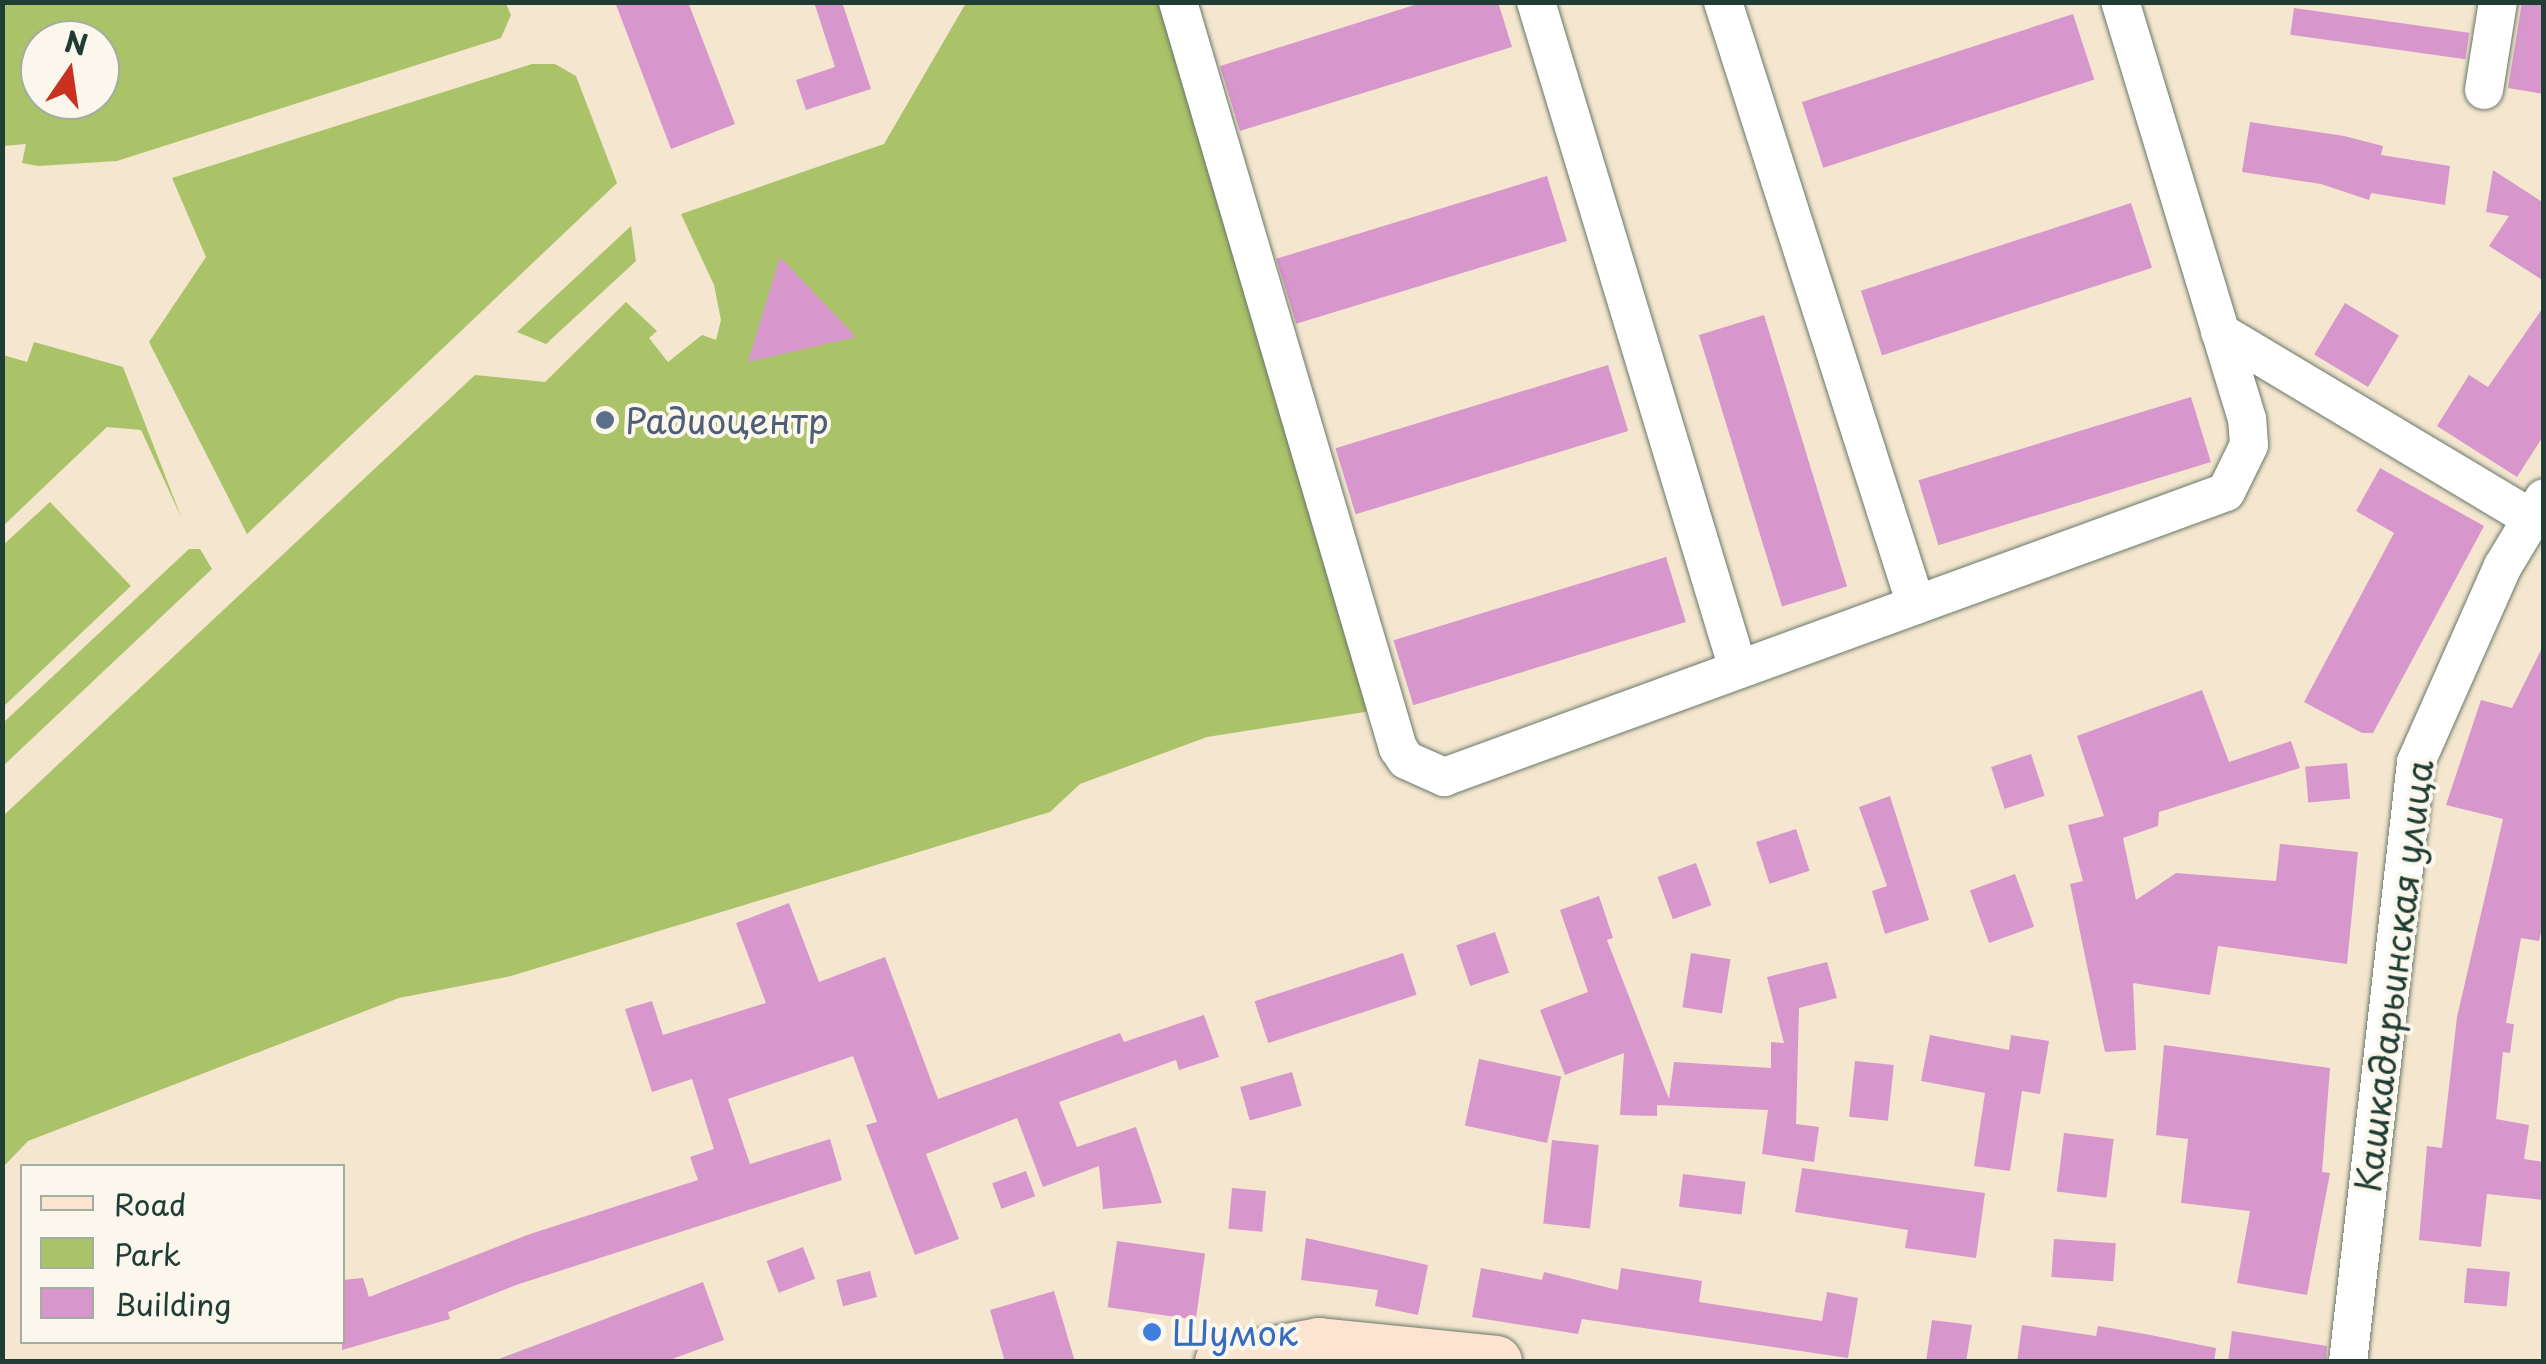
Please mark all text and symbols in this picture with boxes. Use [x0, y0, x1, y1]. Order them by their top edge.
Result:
text: N [61, 19, 92, 66]
north arrow [20, 20, 120, 120]
place label: Радиоцентр [625, 399, 829, 441]
marker: Радиоцентр [594, 409, 616, 431]
street label: Кашкадарьинская улица [2346, 756, 2440, 1196]
legend [20, 1164, 345, 1344]
text: Road [114, 1181, 187, 1226]
text: Park [114, 1231, 181, 1276]
text: Building [114, 1281, 231, 1326]
place label: Шумок [1172, 1311, 1298, 1353]
marker: Шумок [1141, 1321, 1163, 1343]

